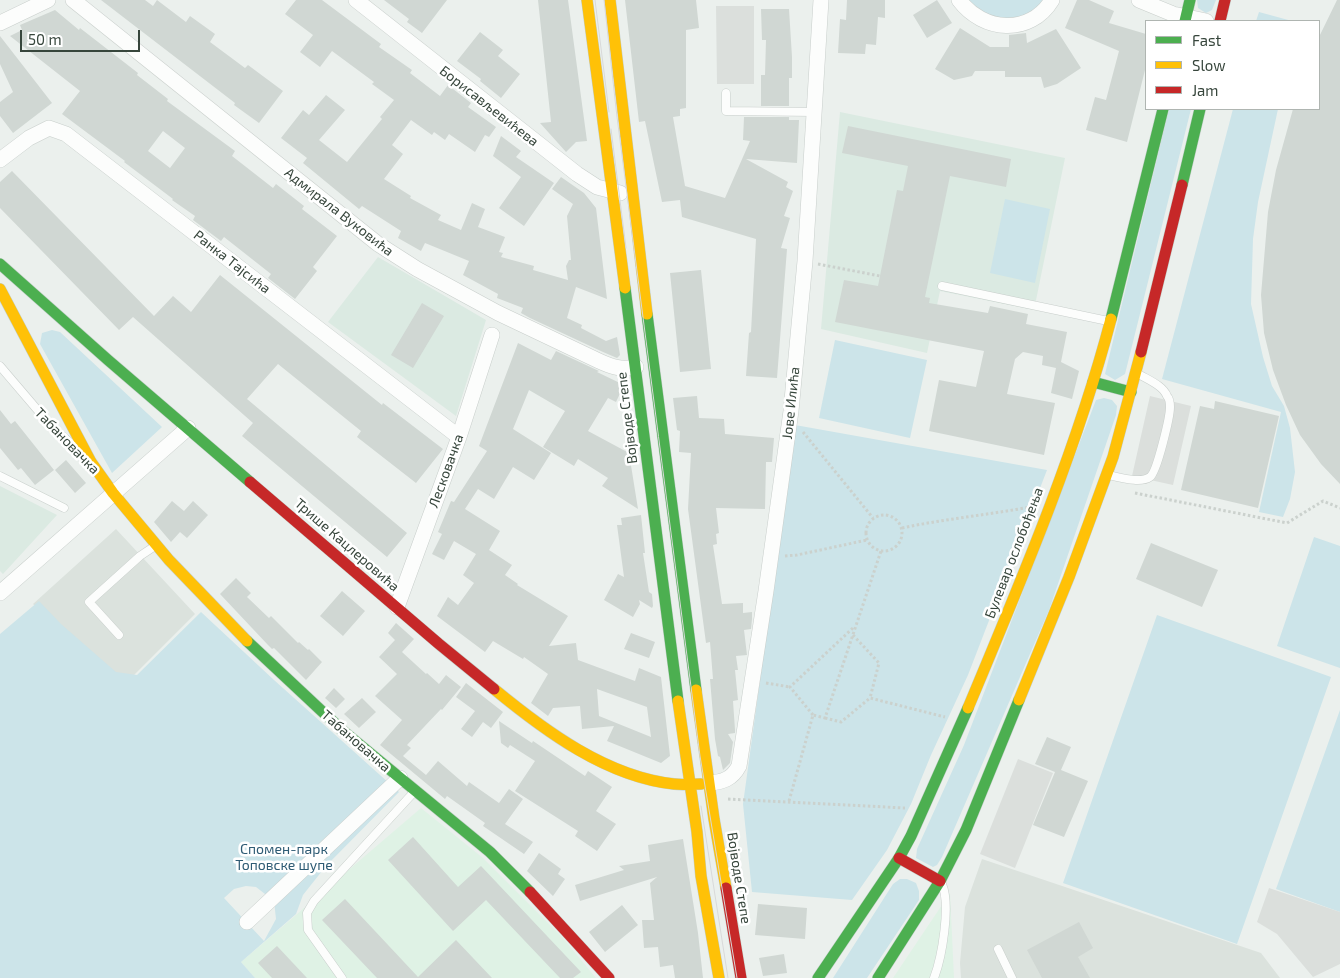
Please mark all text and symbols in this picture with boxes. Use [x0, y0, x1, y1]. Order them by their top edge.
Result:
scale bar [22, 20, 142, 52]
legend [1145, 20, 1320, 110]
text: 50 m [28, 30, 62, 48]
text: Fast [1192, 31, 1221, 49]
text: Slow [1192, 56, 1226, 74]
street label: Борисављевићева [436, 62, 542, 150]
text: Jam [1192, 81, 1218, 99]
street label: Адмирала Вуковића [281, 164, 397, 260]
street label: Ранка Тајсића [190, 227, 274, 297]
street label: Јове Илића [779, 366, 803, 440]
street label: Војводе Степе [613, 371, 641, 465]
street label: Табановачка [31, 404, 103, 478]
street label: Лесковачка [425, 432, 467, 510]
street label: Булевар ослобођења [981, 485, 1047, 621]
street label: Трише Кацлеровића [291, 495, 403, 595]
street label: Табановачка [318, 706, 394, 776]
street label: Војводе Степе [723, 831, 755, 925]
park label: Спомен-парк Топовске шупе [235, 841, 333, 874]

